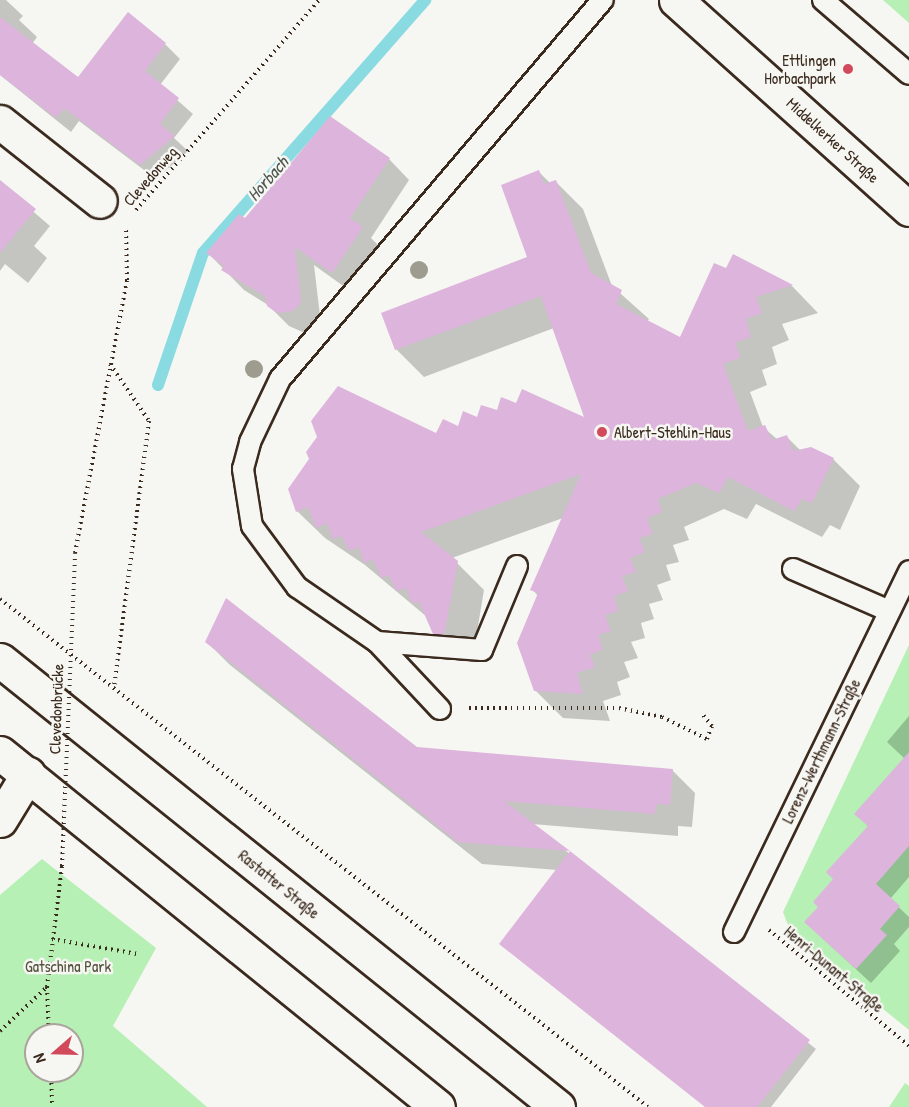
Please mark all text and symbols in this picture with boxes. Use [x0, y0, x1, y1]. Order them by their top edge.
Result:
place label: Ettlingen Horbachpark [764, 50, 836, 88]
marker: Ettlingen Horbachpark [841, 62, 855, 76]
street label: Middelkerker Straße [783, 93, 883, 187]
street label: Clevedonweg [119, 142, 181, 210]
water label: Horbach [243, 152, 293, 206]
place label: Albert-Stehlin-Haus [614, 422, 731, 442]
marker: Albert-Stehlin-Haus [595, 425, 609, 439]
street label: Clevedonbrücke [45, 663, 67, 755]
street label: Lorenz-Werthmann-Straße [778, 676, 864, 826]
street label: Rastatter Straße [235, 845, 323, 923]
street label: Henri-Dunant-Straße [780, 922, 888, 1016]
park label: Gatschina Park [25, 956, 111, 976]
north arrow [24, 1023, 84, 1083]
text: N [27, 1051, 51, 1066]

